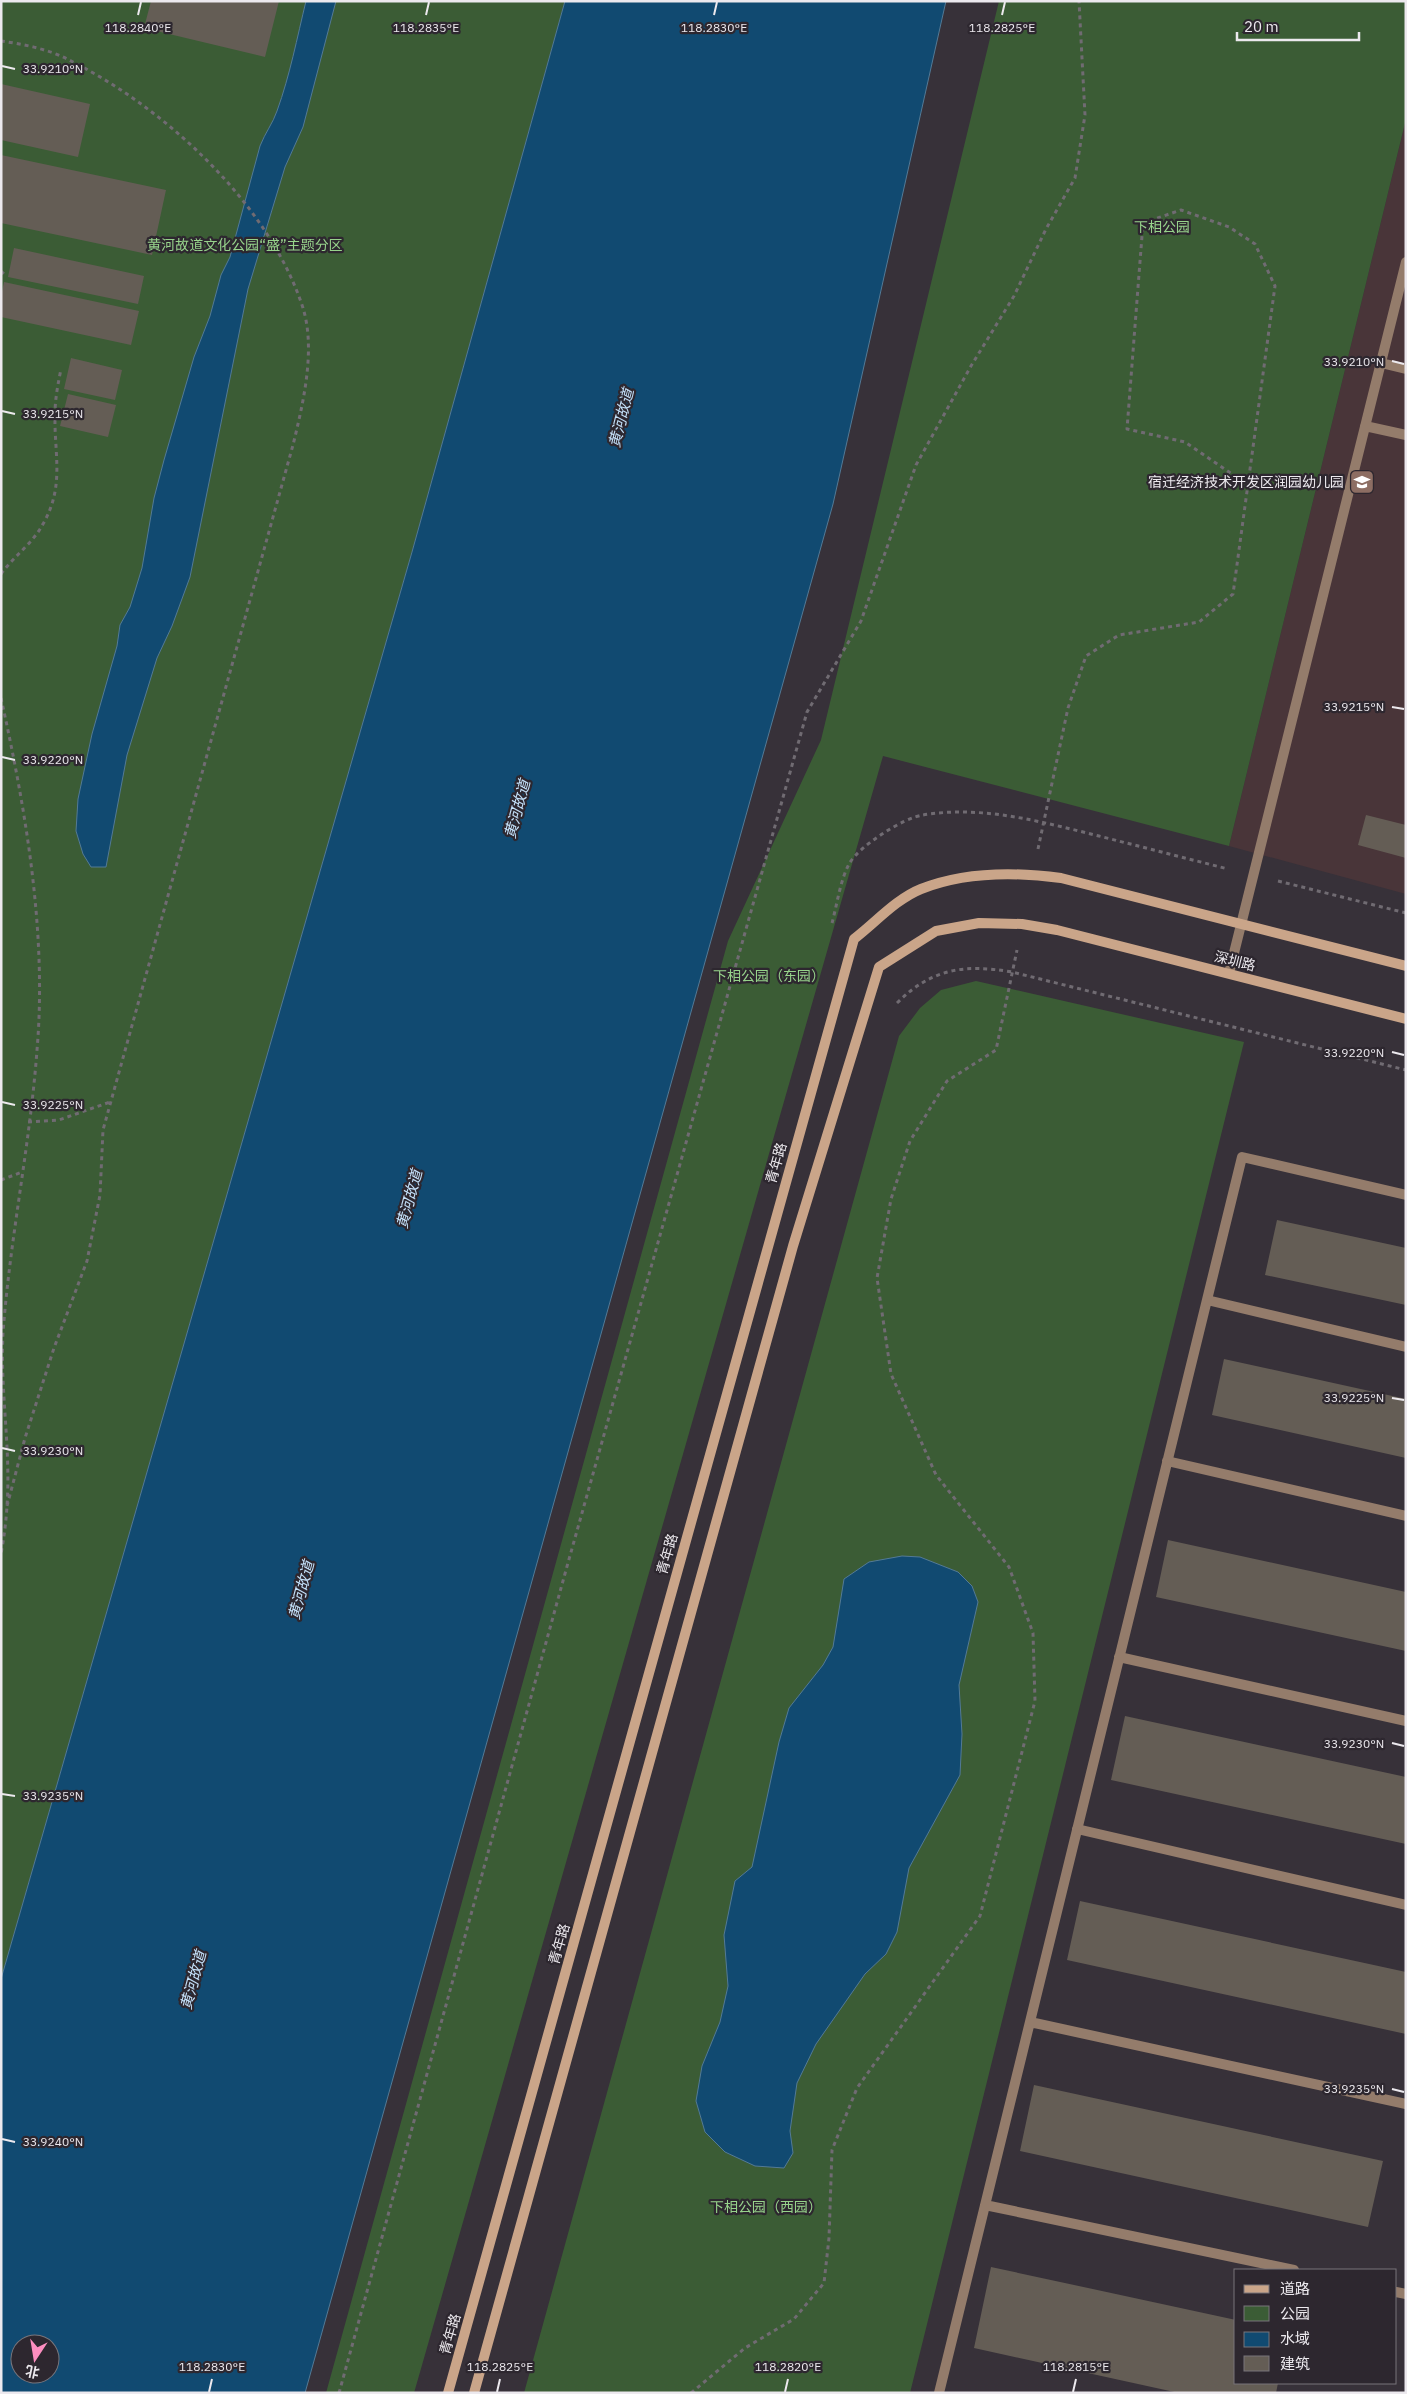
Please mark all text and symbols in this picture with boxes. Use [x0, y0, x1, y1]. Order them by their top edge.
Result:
scale bar [1237, 10, 1360, 42]
text: 20 m [1244, 17, 1279, 36]
text: 118.2840°E [105, 20, 171, 35]
text: 118.2835°E [393, 20, 459, 35]
text: 118.2830°E [681, 20, 747, 35]
text: 118.2825°E [969, 20, 1035, 35]
text: 33.9210°N [23, 61, 83, 76]
park label: 下相公园 [1134, 218, 1190, 236]
park label: 黄河故道文化公园“盛”主题分区 [147, 236, 343, 254]
text: 33.9210°N [1324, 354, 1384, 369]
water label: 黄河故道 [605, 385, 638, 449]
text: 33.9215°N [23, 406, 83, 421]
school or university icon: 宿迁经济技术开发区润园幼儿园 [1349, 469, 1375, 495]
place label: 宿迁经济技术开发区润园幼儿园 [1148, 473, 1344, 491]
text: 33.9215°N [1324, 699, 1384, 714]
text: 33.9220°N [23, 752, 83, 767]
water label: 黄河故道 [500, 776, 534, 840]
street label: 深圳路 [1212, 947, 1258, 975]
park label: 下相公园（东园） [713, 967, 825, 985]
text: 33.9220°N [1324, 1045, 1384, 1060]
text: 33.9225°N [23, 1097, 83, 1112]
street label: 青年路 [762, 1140, 790, 1186]
water label: 黄河故道 [392, 1166, 426, 1230]
text: 33.9225°N [1324, 1390, 1384, 1405]
text: 33.9230°N [23, 1443, 83, 1458]
street label: 青年路 [653, 1531, 681, 1577]
water label: 黄河故道 [284, 1557, 318, 1621]
text: 33.9230°N [1324, 1736, 1384, 1751]
text: 33.9235°N [23, 1788, 83, 1803]
street label: 青年路 [545, 1921, 573, 1967]
water label: 黄河故道 [176, 1947, 210, 2011]
text: 33.9235°N [1324, 2081, 1384, 2096]
text: 33.9240°N [23, 2134, 83, 2149]
park label: 下相公园（西园） [710, 2198, 822, 2216]
legend [1234, 2269, 1397, 2384]
text: 道路 [1280, 2279, 1310, 2298]
text: 公园 [1280, 2304, 1310, 2323]
street label: 青年路 [436, 2311, 464, 2357]
text: 水域 [1280, 2329, 1310, 2348]
north arrow [10, 2334, 60, 2384]
text: 建筑 [1280, 2354, 1310, 2373]
text: 118.2830°E [179, 2359, 245, 2374]
text: 118.2825°E [467, 2359, 533, 2374]
text: 118.2820°E [755, 2359, 821, 2374]
text: 118.2815°E [1043, 2359, 1109, 2374]
text: 北 [24, 2361, 41, 2382]

